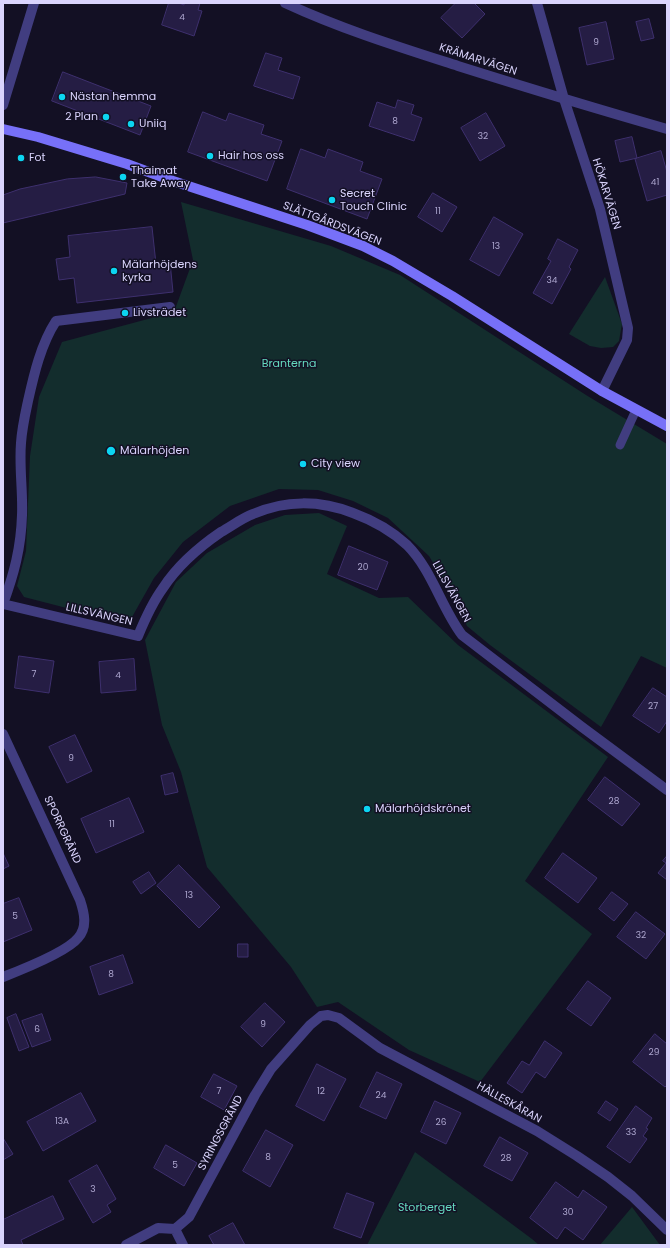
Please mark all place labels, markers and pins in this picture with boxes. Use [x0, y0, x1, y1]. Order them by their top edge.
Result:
place label: Nästan hemma [70, 90, 156, 104]
marker: Nästan hemma [57, 92, 67, 102]
place label: 2 Plan [65, 110, 98, 124]
marker: 2 Plan [101, 112, 111, 122]
place label: Uniiq [139, 117, 166, 131]
marker: Uniiq [126, 119, 136, 129]
place label: Hair hos oss [218, 149, 284, 163]
place label: Fot [29, 151, 46, 165]
marker: Hair hos oss [205, 151, 215, 161]
marker: Fot [16, 153, 26, 163]
place label: Thaimat Take Away [131, 164, 190, 190]
marker: Thaimat Take Away [118, 172, 128, 182]
place label: Secret Touch Clinic [340, 187, 407, 213]
marker: Secret Touch Clinic [327, 195, 337, 205]
place label: Mälarhöjdens kyrka [122, 258, 197, 284]
marker: Mälarhöjdens kyrka [109, 266, 119, 276]
place label: Livsträdet [133, 306, 186, 320]
marker: Livsträdet [120, 308, 130, 318]
place label: Mälarhöjden [120, 444, 189, 458]
marker: Mälarhöjden [105, 445, 117, 457]
place label: City view [311, 457, 360, 471]
marker: City view [298, 459, 308, 469]
place label: Mälarhöjdskrönet [375, 802, 471, 816]
marker: Mälarhöjdskrönet [362, 804, 372, 814]

